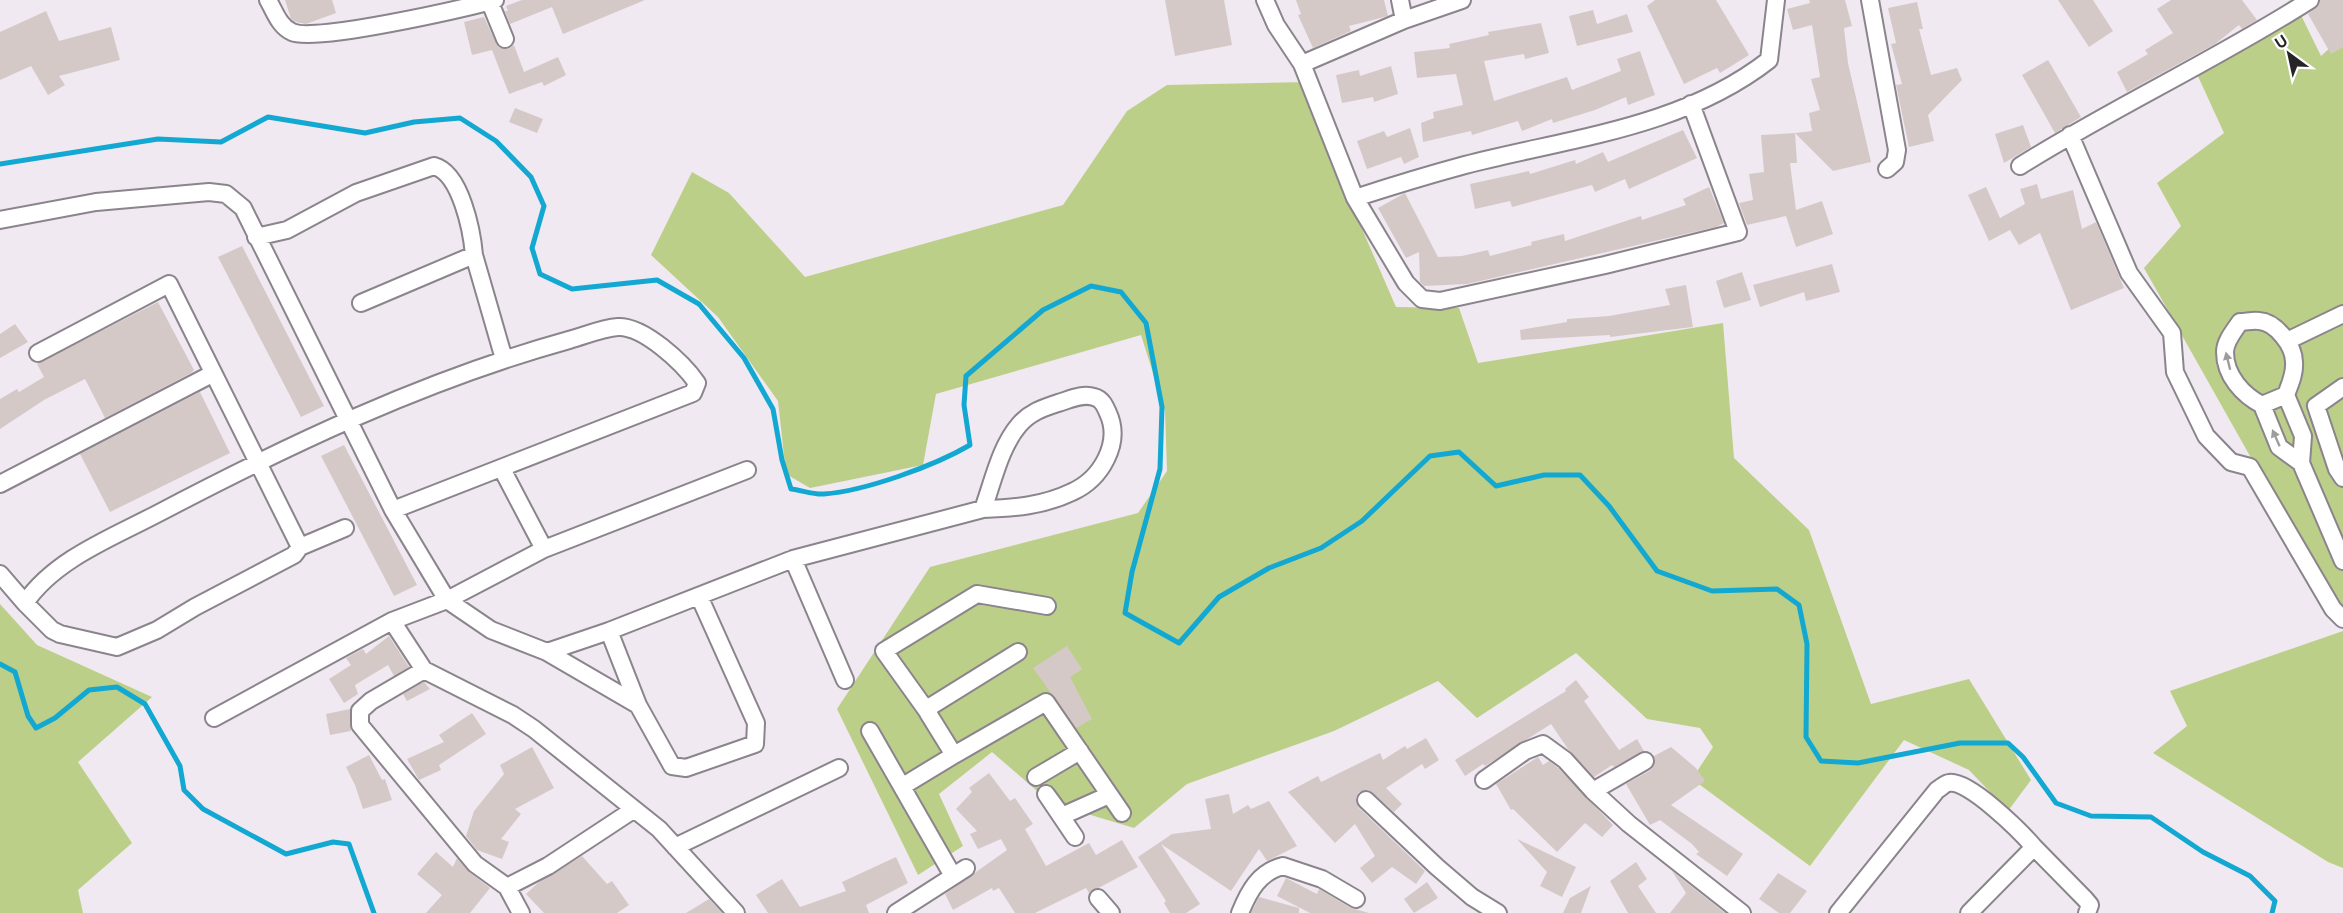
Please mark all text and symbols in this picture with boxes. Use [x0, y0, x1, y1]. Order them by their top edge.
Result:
north arrow [2259, 24, 2319, 84]
text: U [2271, 31, 2291, 53]
one-way arrow [2222, 352, 2232, 370]
one-way arrow [2271, 429, 2281, 447]

